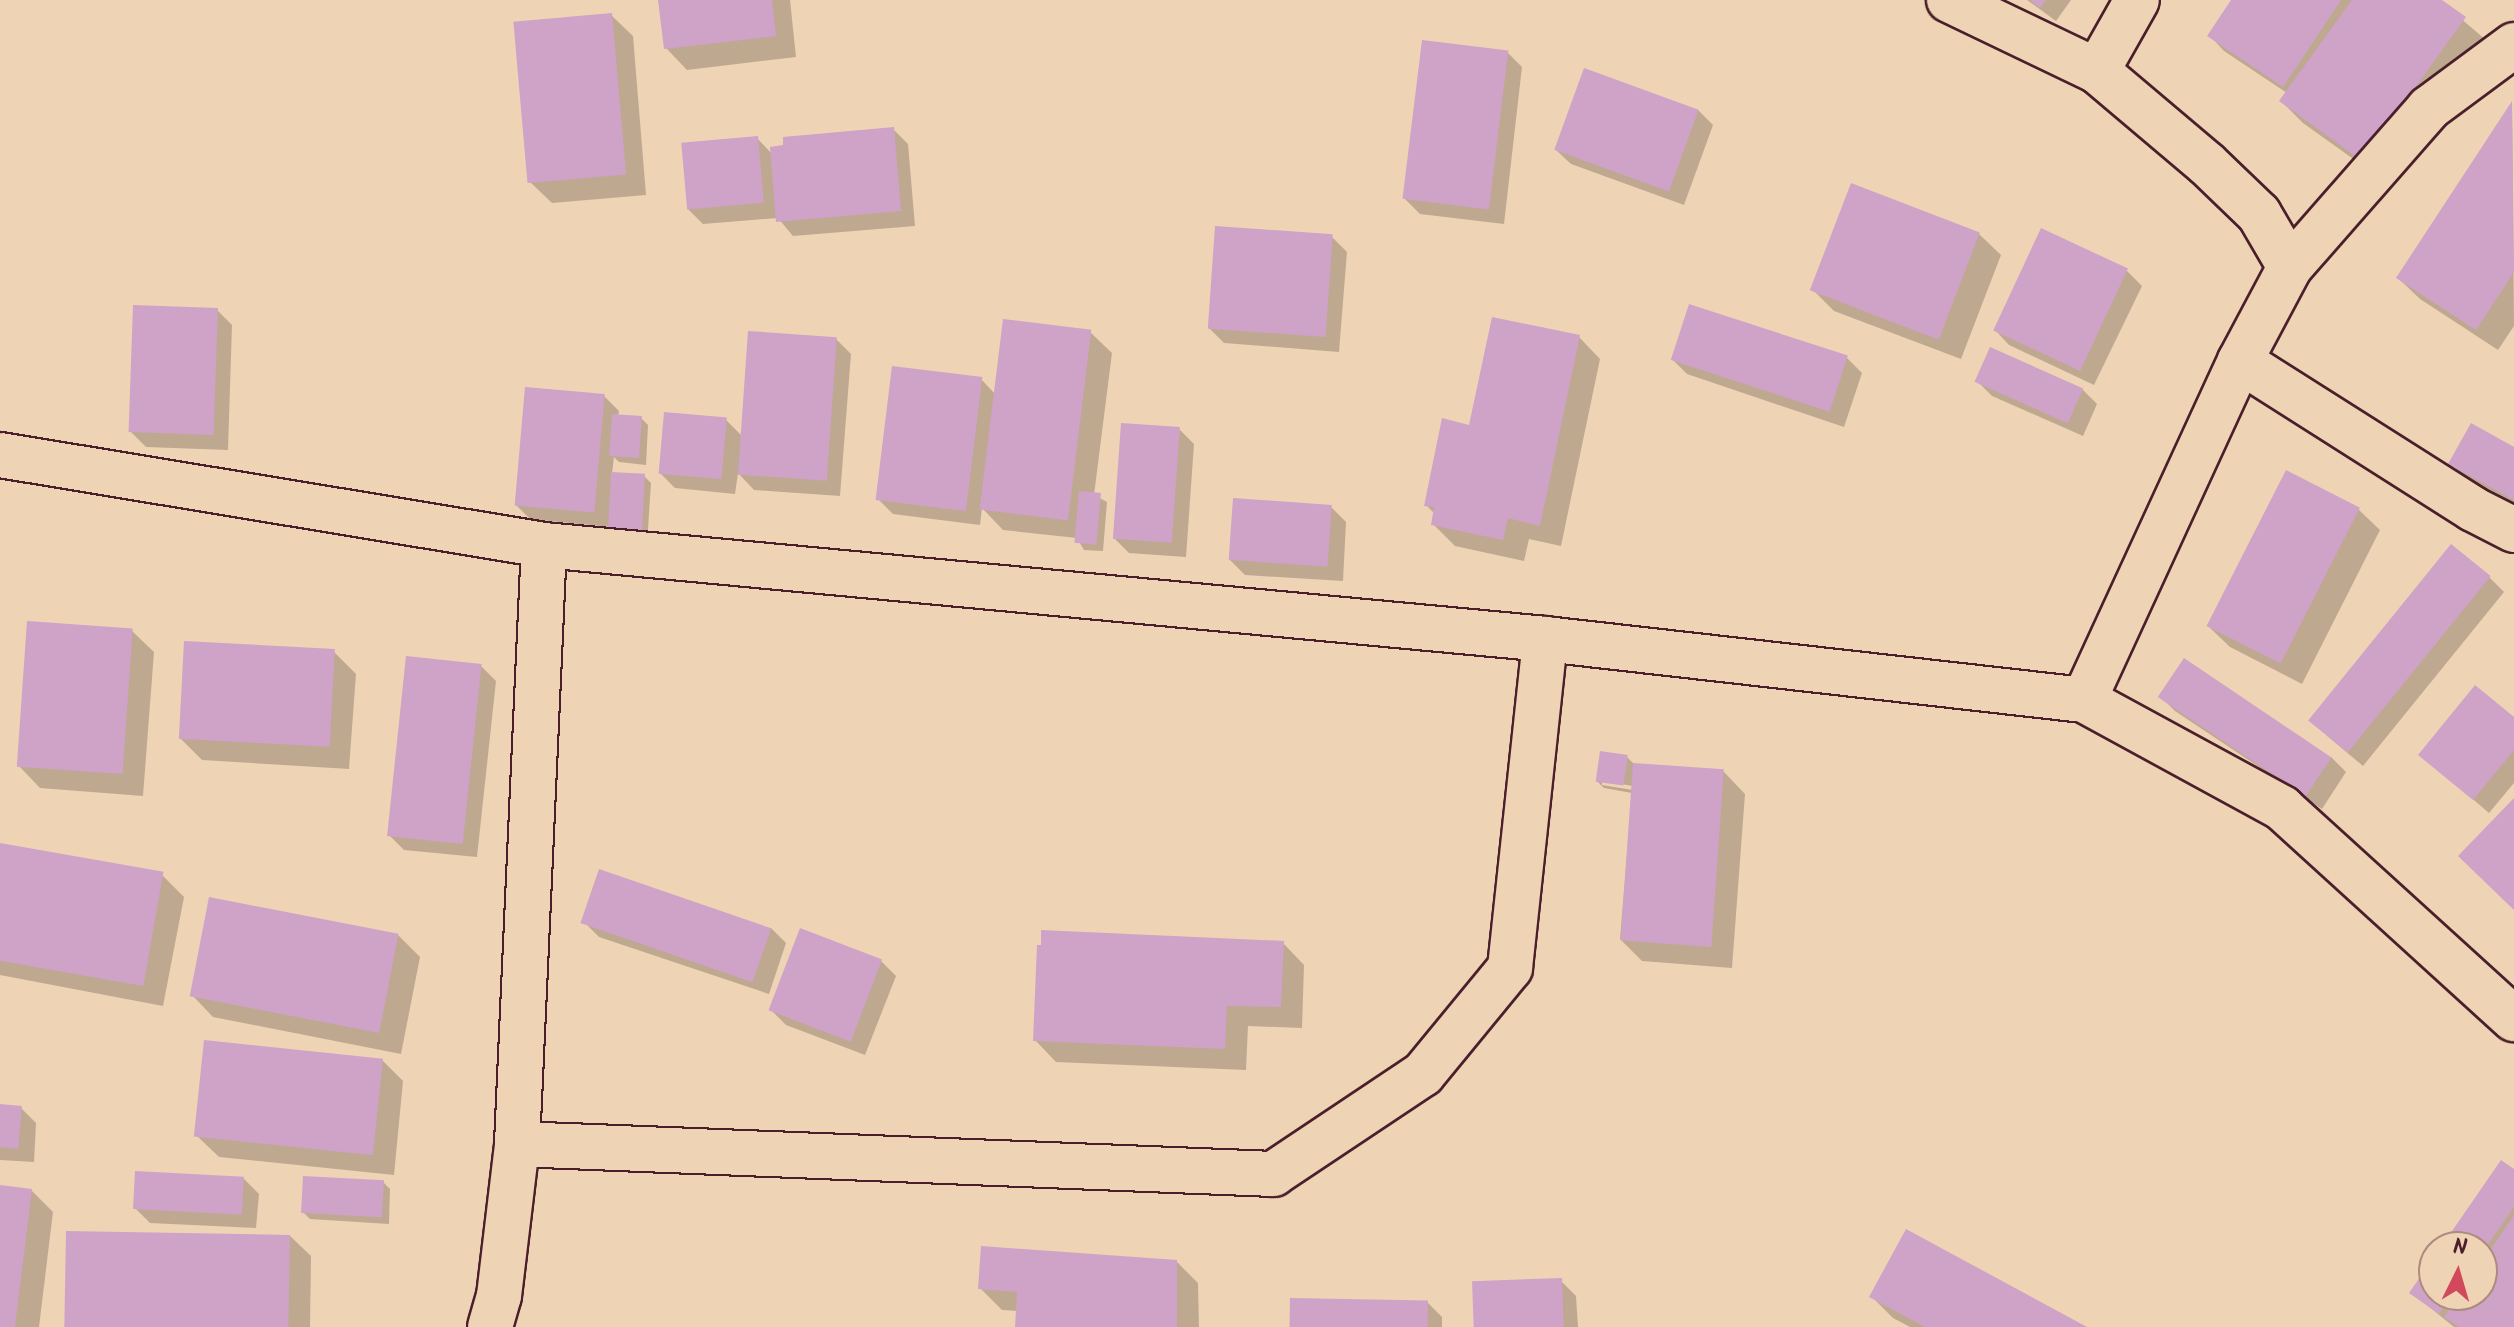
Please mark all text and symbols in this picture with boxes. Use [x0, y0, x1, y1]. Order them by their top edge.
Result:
north arrow [2418, 1231, 2498, 1311]
text: N [2452, 1231, 2468, 1267]

